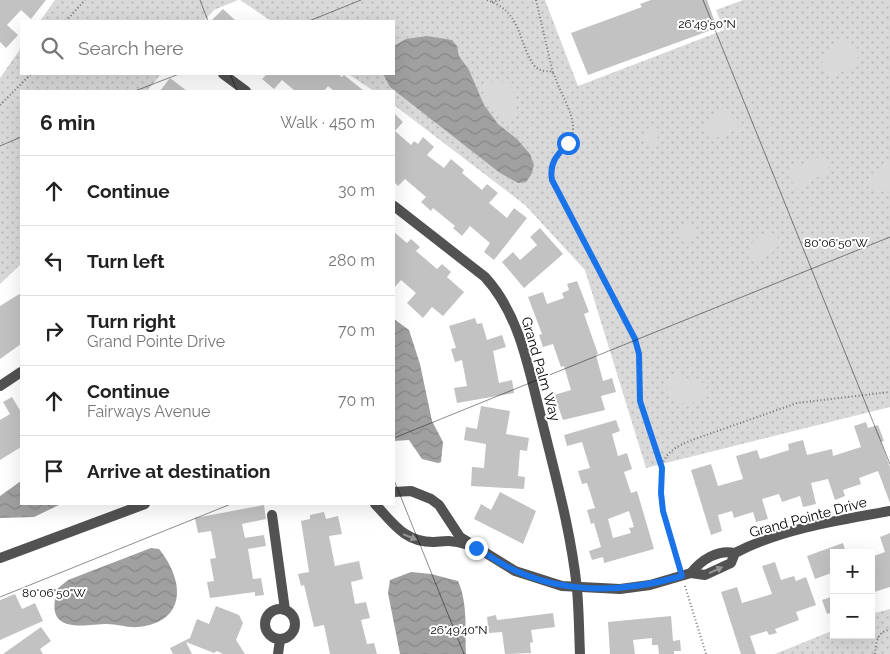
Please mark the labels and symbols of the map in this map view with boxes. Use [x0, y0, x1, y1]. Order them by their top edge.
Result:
text: 26°49'50"N [678, 17, 736, 31]
route start [557, 132, 580, 155]
text: 80°06'50"W [804, 236, 868, 250]
street label: Grand Palm Way [518, 315, 564, 423]
street label: Grand Pointe Drive [748, 494, 868, 540]
one-way arrow [403, 533, 417, 541]
route end [465, 537, 488, 560]
one-way arrow [709, 565, 723, 573]
text: 80°06'50"W [22, 586, 86, 600]
text: 26°49'40"N [430, 623, 488, 637]

